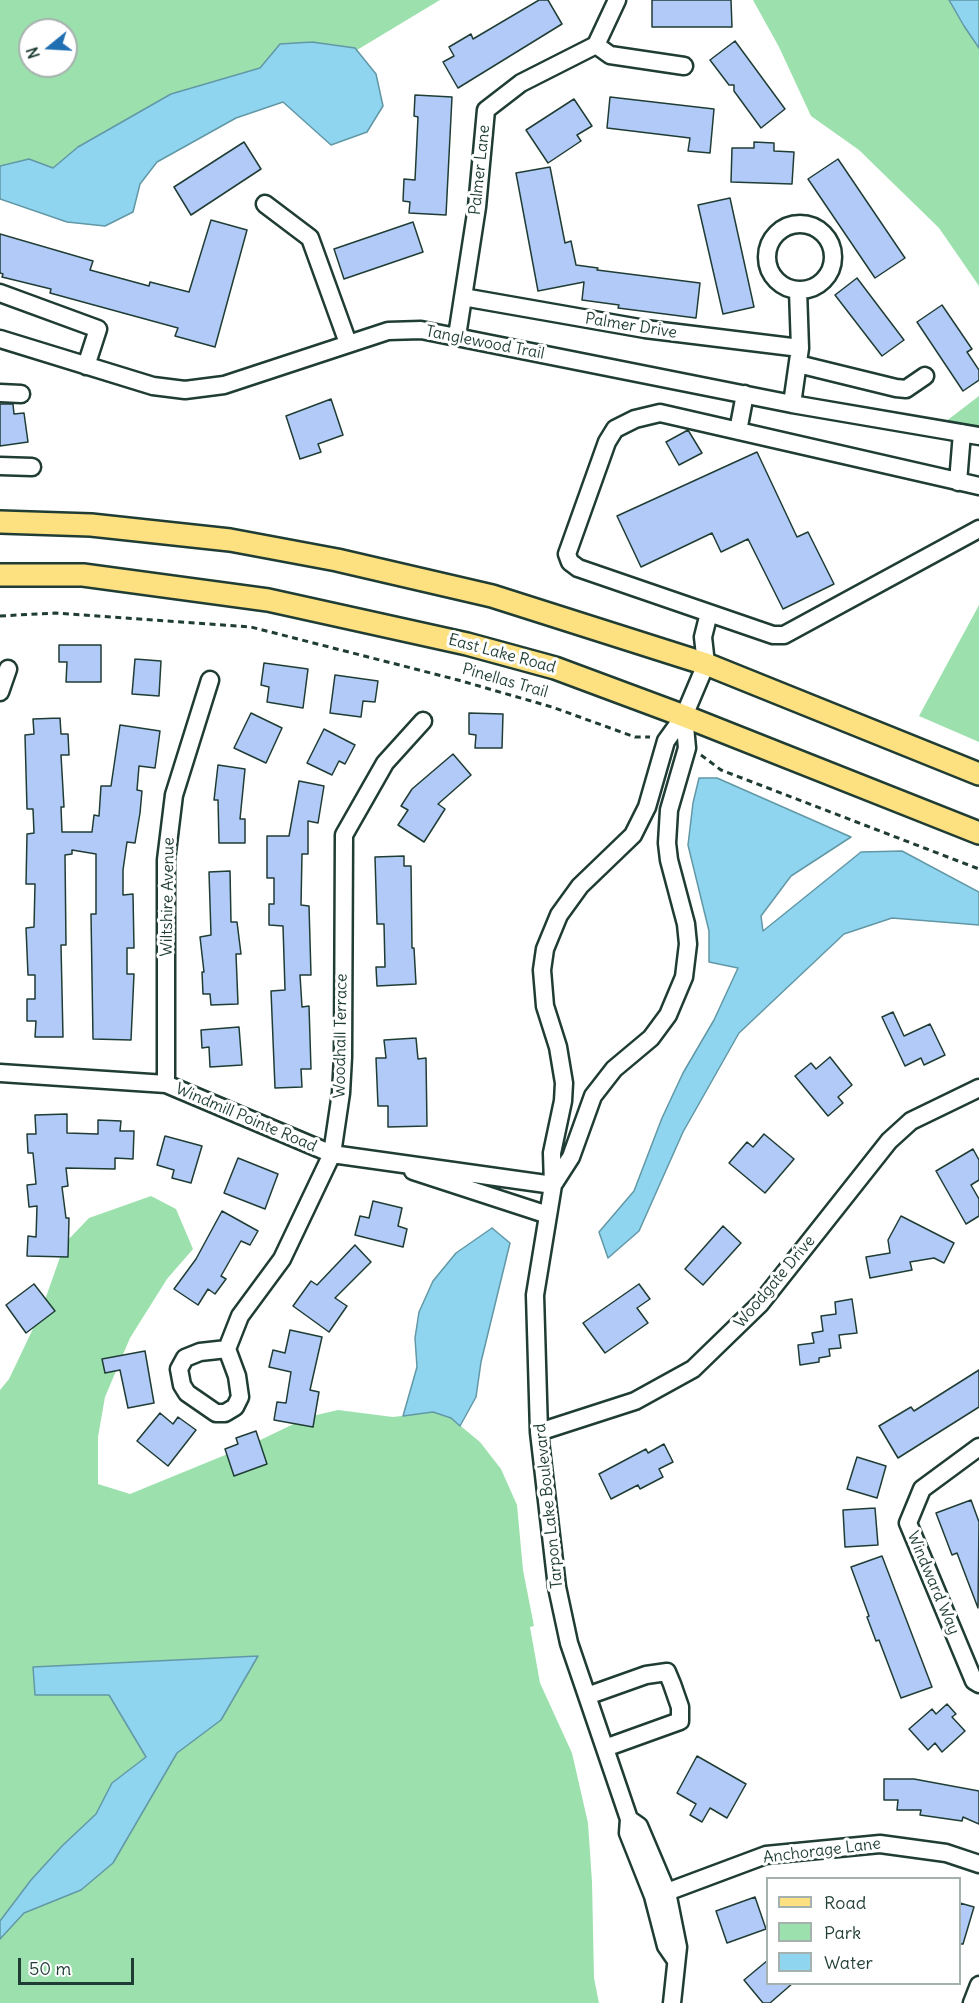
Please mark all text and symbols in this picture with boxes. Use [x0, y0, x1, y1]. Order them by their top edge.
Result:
north arrow [18, 18, 78, 78]
text: N [22, 45, 44, 61]
street label: Palmer Lane [466, 124, 494, 216]
street label: Palmer Drive [584, 309, 678, 343]
street label: Tanglewood Trail [424, 322, 546, 364]
street label: East Lake Road [446, 630, 558, 678]
street label: Pinellas Trail [460, 660, 550, 702]
street label: Wiltshire Avenue [157, 837, 179, 957]
street label: Woodhall Terrace [330, 973, 352, 1099]
street label: Windmill Pointe Road [173, 1080, 319, 1156]
street label: Woodgate Drive [731, 1232, 819, 1332]
street label: Tarpon Lake Boulevard [531, 1422, 567, 1590]
street label: Windward Way [903, 1529, 963, 1637]
street label: Anchorage Lane [762, 1834, 882, 1868]
legend [766, 1877, 961, 1985]
text: Road [824, 1891, 866, 1914]
text: Park [824, 1921, 861, 1944]
scale bar [21, 1946, 136, 1984]
text: Water [824, 1951, 873, 1974]
text: 50 m [29, 1957, 71, 1980]

